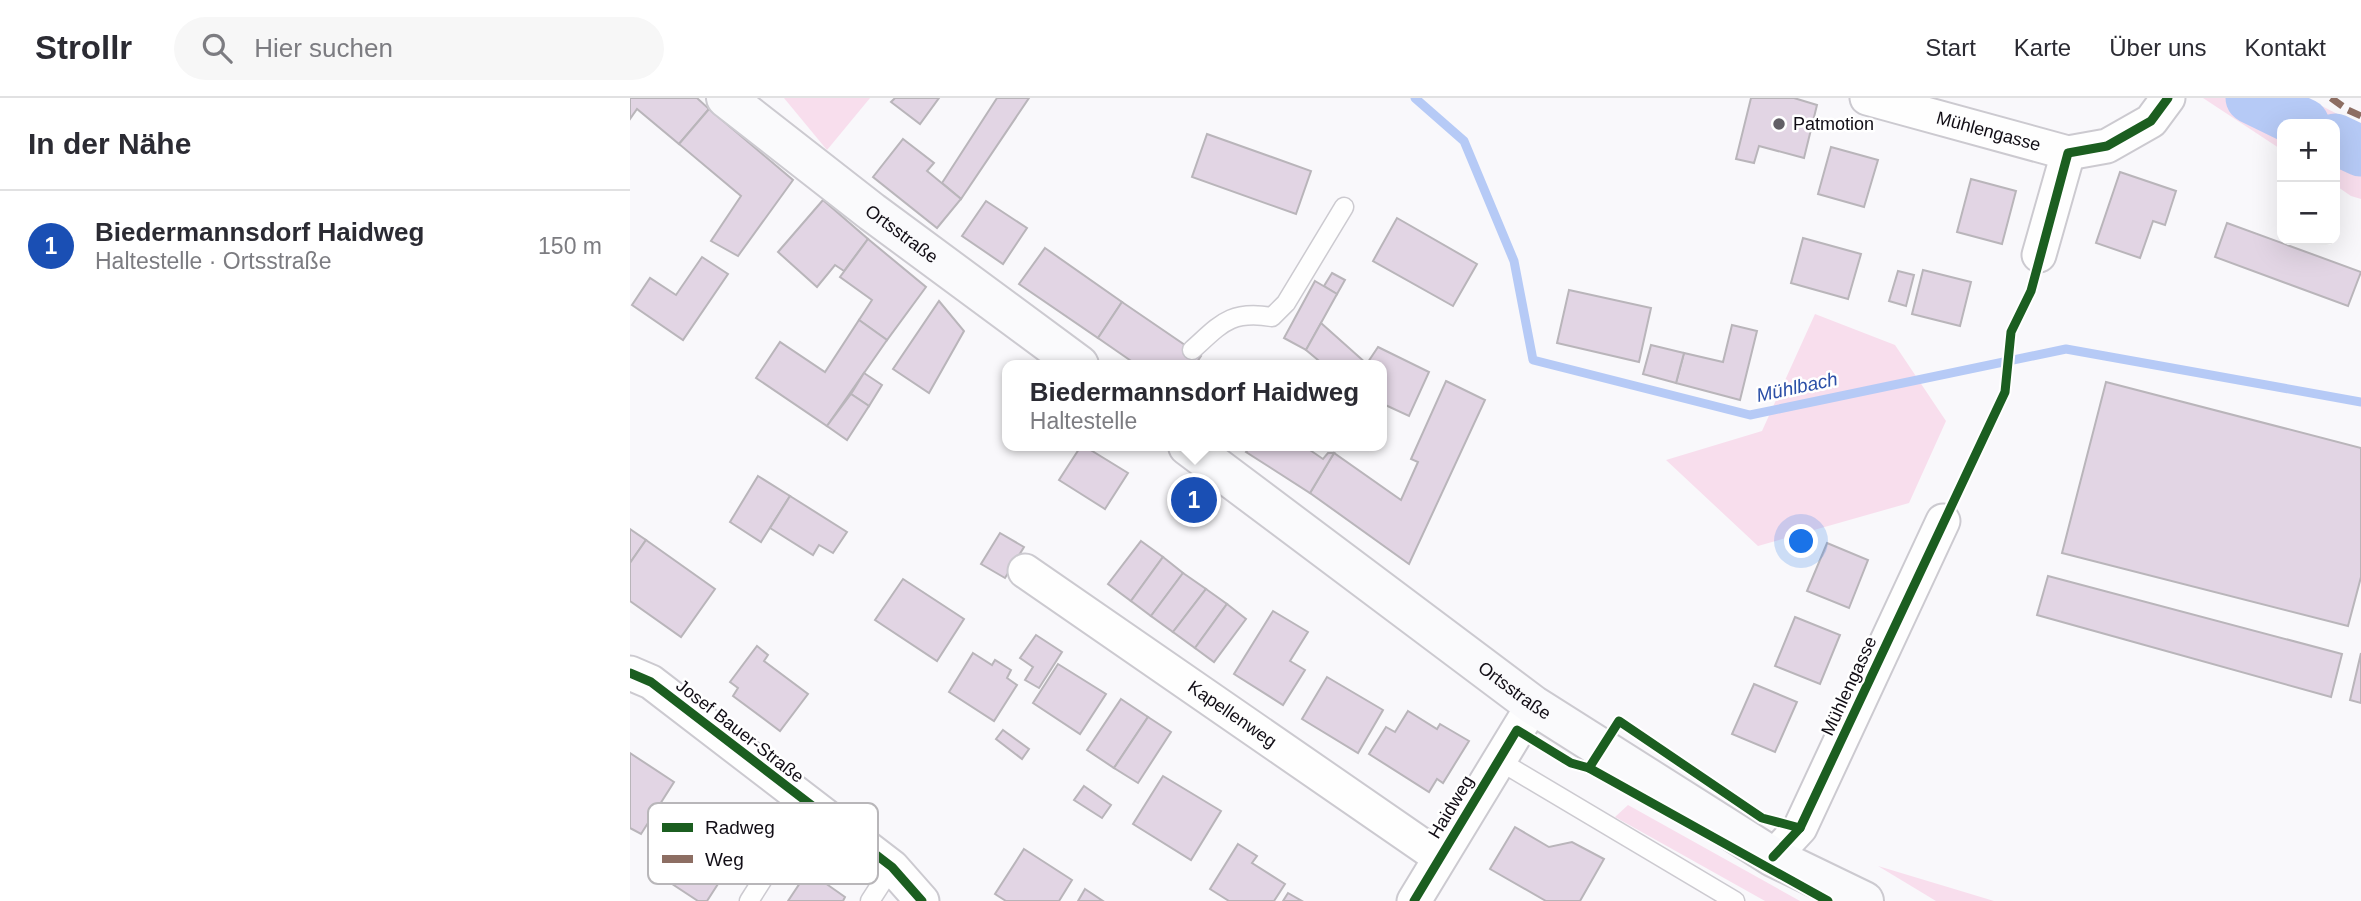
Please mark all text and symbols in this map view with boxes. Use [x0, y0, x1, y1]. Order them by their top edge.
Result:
search box [174, 17, 664, 80]
text: Strollr [35, 29, 132, 66]
icon: search [198, 29, 236, 67]
text: Hier suchen [254, 33, 393, 63]
text: Start [1925, 34, 1976, 61]
text: Karte [2014, 34, 2071, 61]
text: Über uns [2109, 34, 2207, 61]
text: Kontakt [2245, 34, 2326, 61]
street label: Mühlengasse [1934, 107, 2043, 155]
place label: Patmotion [1793, 114, 1874, 134]
marker: Patmotion [1771, 116, 1787, 132]
map controls [2277, 119, 2340, 245]
button: + [2277, 119, 2340, 182]
text: In der Nähe [28, 127, 191, 160]
button: − [2277, 182, 2340, 245]
street label: Ortsstraße [861, 201, 942, 267]
text: Biedermannsdorf Haidweg [95, 217, 424, 247]
text: 1 [45, 233, 57, 259]
text: 150 m [538, 233, 602, 259]
text: Haltestelle · Ortsstraße [95, 248, 331, 274]
popup [1002, 360, 1387, 451]
water label: Mühlbach [1755, 368, 1839, 406]
text: Biedermannsdorf Haidweg [1030, 377, 1359, 407]
text: Haltestelle [1030, 408, 1137, 434]
pin: 1 [1171, 474, 1217, 526]
your location [1784, 524, 1818, 558]
street label: Mühlengasse [1817, 633, 1881, 739]
street label: Ortsstraße [1474, 657, 1555, 724]
street label: Josef Bauer-Straße [672, 675, 808, 787]
street label: Kapellenweg [1184, 677, 1280, 752]
street label: Haidweg [1424, 772, 1478, 842]
legend [648, 803, 878, 884]
text: Radweg [705, 817, 775, 838]
text: Weg [705, 849, 744, 870]

